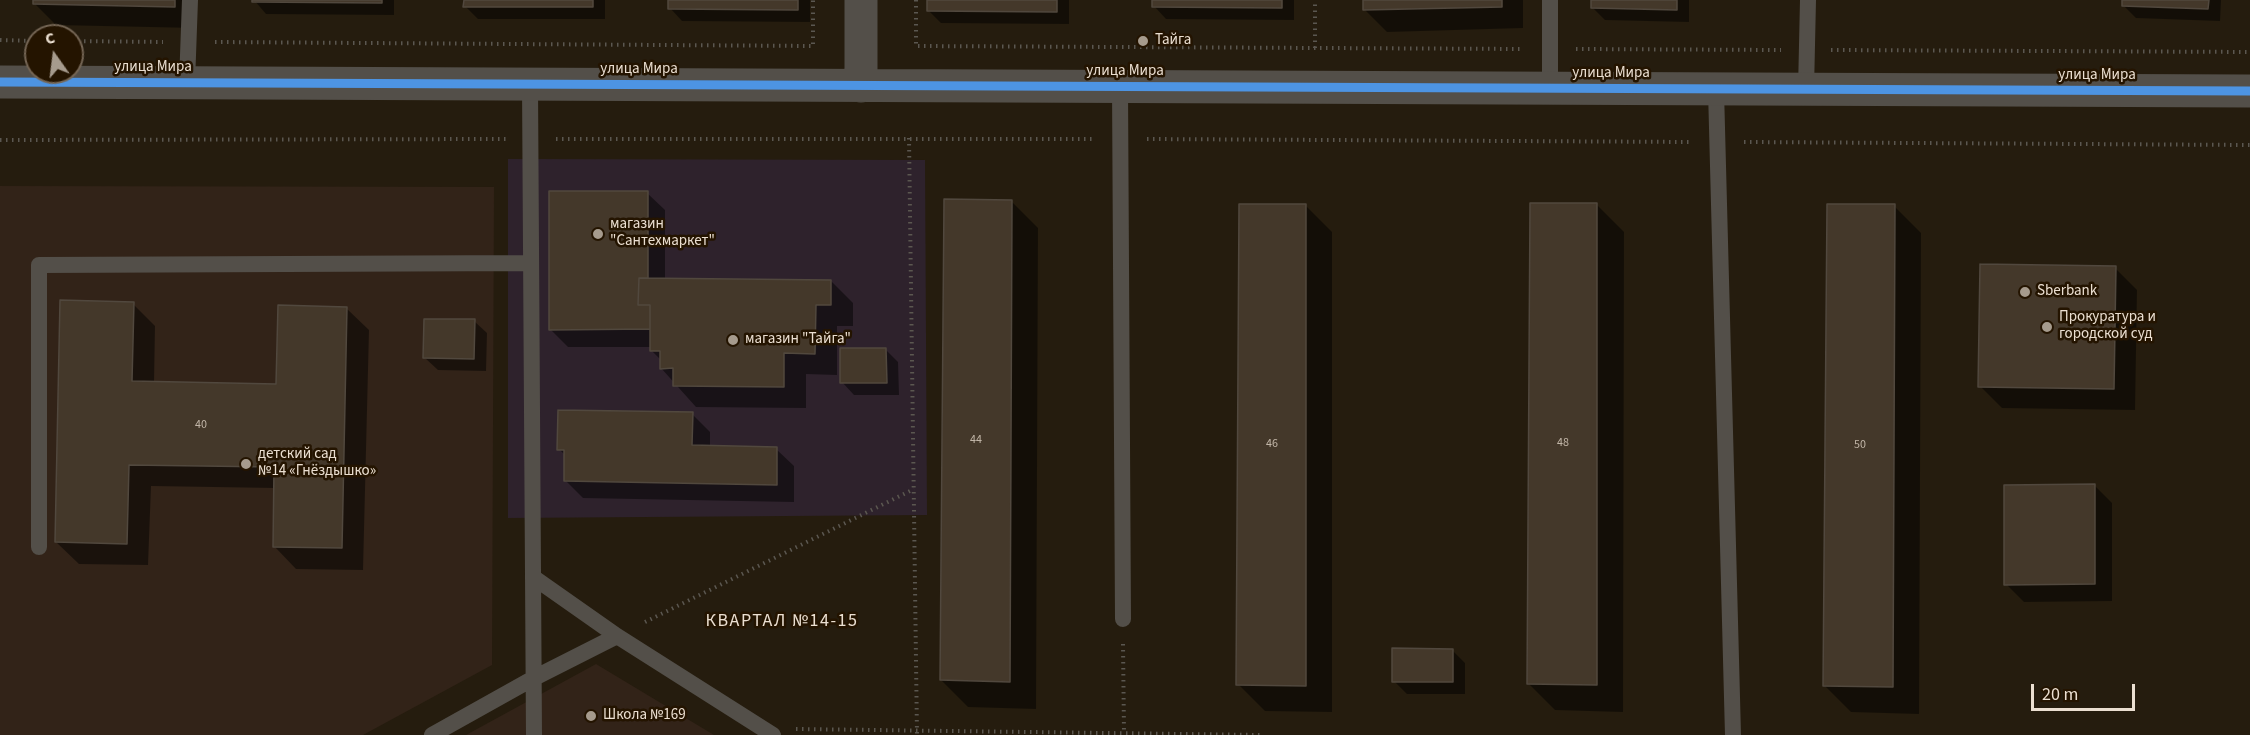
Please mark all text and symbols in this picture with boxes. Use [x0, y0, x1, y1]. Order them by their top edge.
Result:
north arrow [24, 24, 84, 84]
text: С [43, 27, 57, 50]
place label: Тайга [1155, 32, 1191, 50]
marker: Тайга [1136, 34, 1150, 48]
street label: улица Мира [114, 59, 192, 77]
street label: улица Мира [600, 61, 678, 79]
street label: улица Мира [1086, 63, 1164, 81]
street label: улица Мира [1572, 65, 1650, 83]
street label: улица Мира [2058, 67, 2136, 85]
place label: магазин "Сантехмаркет" [610, 216, 715, 251]
marker: магазин "Сантехмаркет" [591, 227, 605, 241]
place label: Sberbank [2037, 283, 2097, 301]
marker: Sberbank [2018, 285, 2032, 299]
place label: Прокуратура и городской суд [2059, 309, 2156, 344]
marker: Прокуратура и городской суд [2040, 320, 2054, 334]
place label: магазин "Тайга" [745, 331, 851, 349]
marker: магазин "Тайга" [726, 333, 740, 347]
house number: 40 [195, 418, 207, 432]
house number: 44 [970, 433, 982, 447]
house number: 48 [1557, 436, 1569, 450]
house number: 46 [1266, 437, 1278, 451]
house number: 50 [1854, 438, 1866, 452]
place label: детский сад №14 «Гнёздышко» [258, 446, 376, 481]
marker: детский сад №14 «Гнёздышко» [239, 457, 253, 471]
district label: КВАРТАЛ №14-15 [706, 611, 858, 633]
scale bar [2034, 672, 2138, 710]
text: 20 m [2042, 682, 2078, 707]
place label: Школа №169 [603, 707, 686, 725]
marker: Школа №169 [584, 709, 598, 723]

